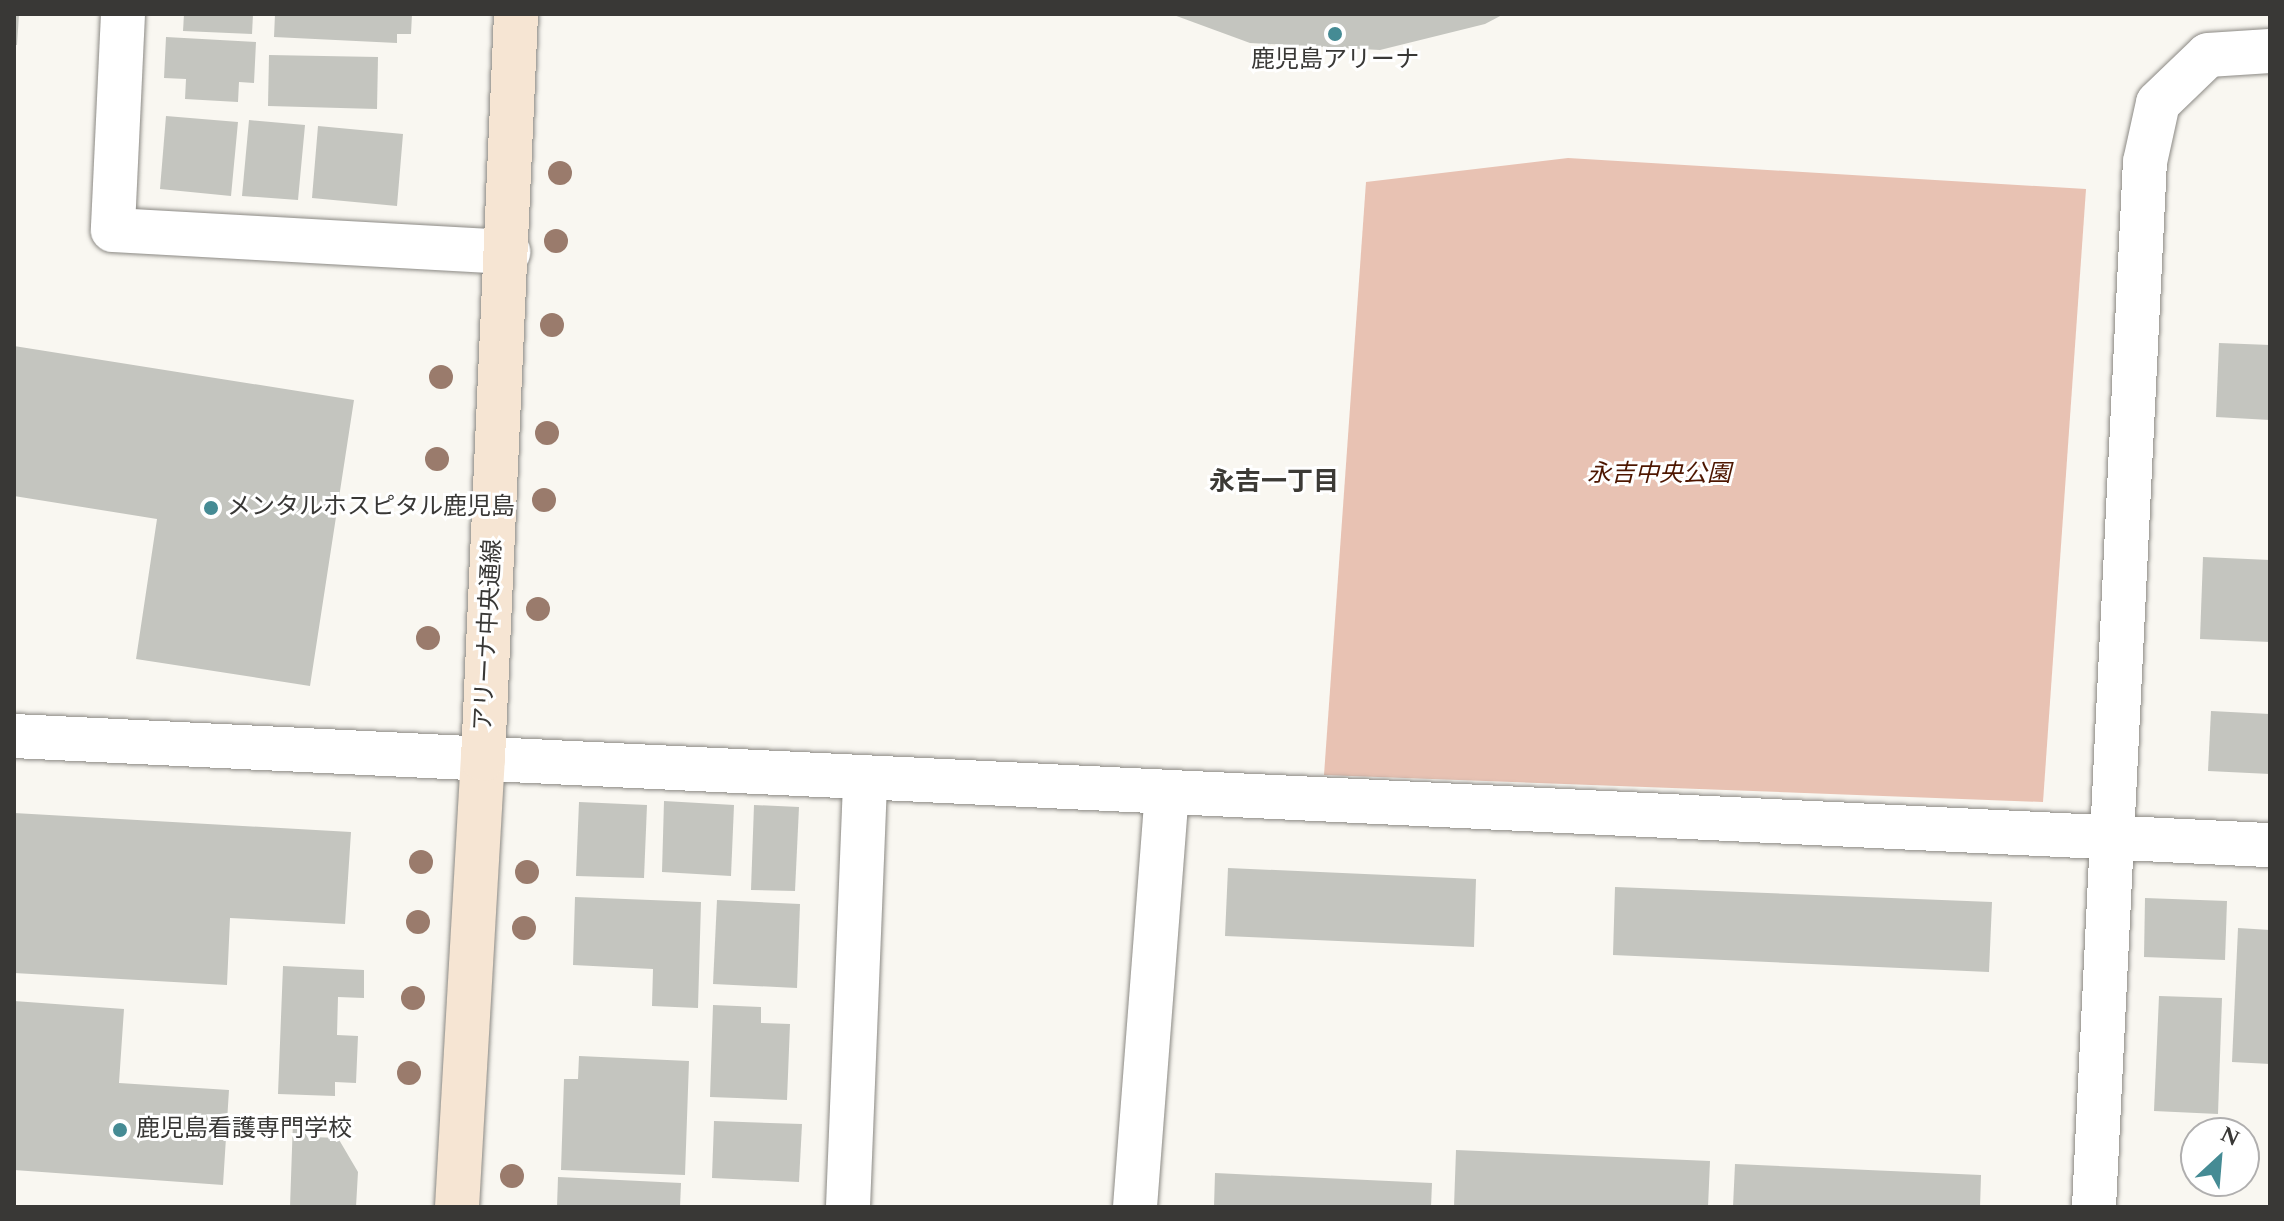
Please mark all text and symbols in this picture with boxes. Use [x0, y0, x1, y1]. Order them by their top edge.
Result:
marker: 鹿児島アリーナ [1326, 25, 1344, 43]
place label: 鹿児島アリーナ [1251, 47, 1419, 75]
park label: 永吉中央公園 [1587, 461, 1731, 489]
district label: 永吉一丁目 [1209, 467, 1339, 499]
place label: メンタルホスピタル鹿児島 [227, 494, 515, 522]
marker: メンタルホスピタル鹿児島 [202, 499, 220, 517]
street label: アリーナ中央通線 [470, 538, 508, 732]
place label: 鹿児島看護専門学校 [136, 1116, 352, 1144]
north arrow [2180, 1117, 2260, 1197]
text: N [2215, 1118, 2245, 1156]
marker: 鹿児島看護専門学校 [111, 1121, 129, 1139]

